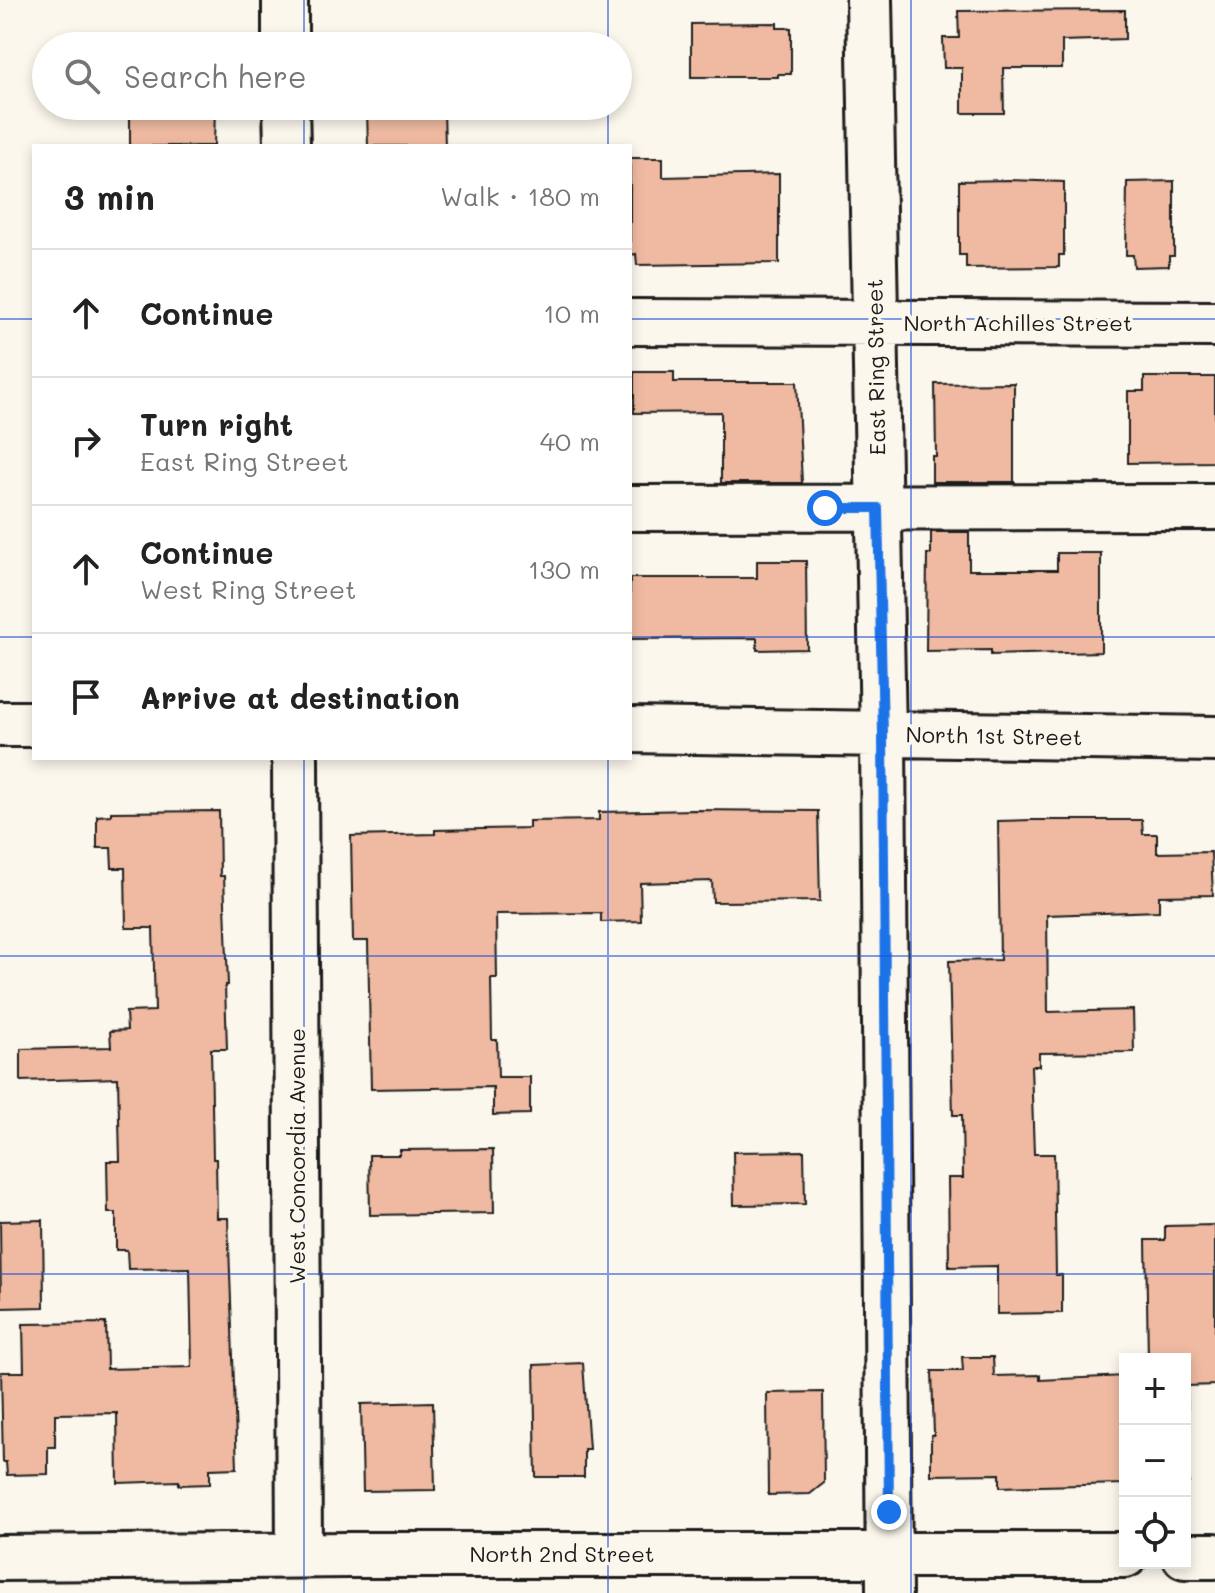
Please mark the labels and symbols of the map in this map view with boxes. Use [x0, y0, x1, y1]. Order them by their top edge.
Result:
street label: East Ring Street [859, 278, 892, 456]
street label: North Achilles Street [903, 308, 1133, 337]
route start [807, 490, 843, 526]
street label: North 1st Street [905, 719, 1083, 752]
street label: West Concordia Avenue [282, 1028, 311, 1284]
route end [871, 1494, 907, 1530]
street label: North 2nd Street [470, 1539, 654, 1568]

